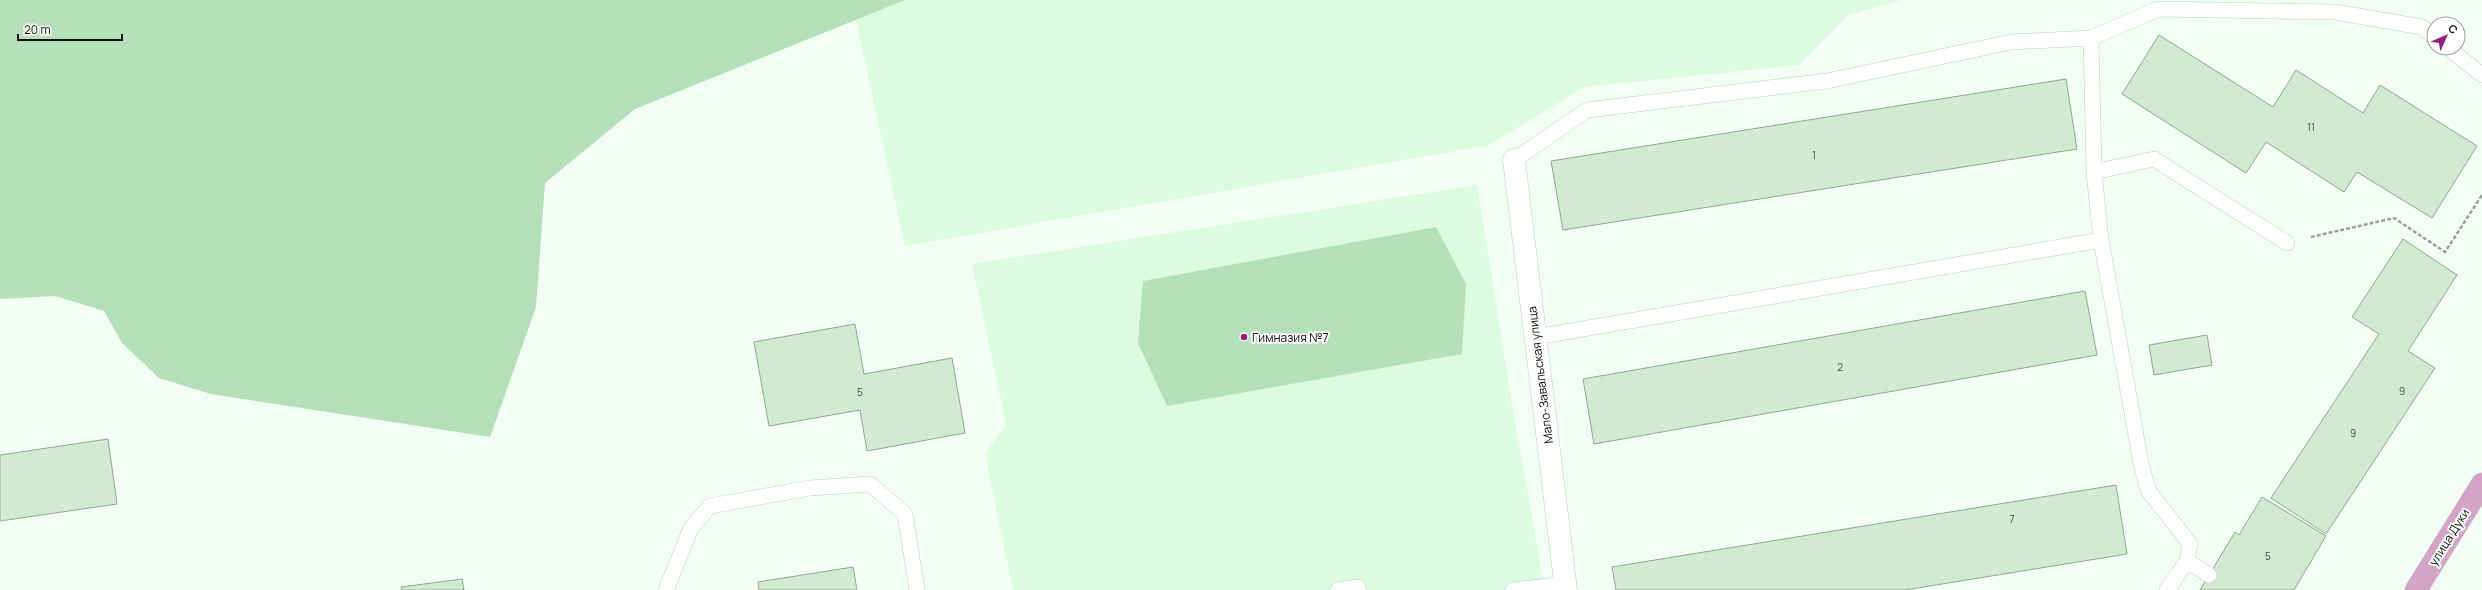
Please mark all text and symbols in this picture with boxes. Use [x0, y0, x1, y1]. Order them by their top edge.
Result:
scale bar [18, 16, 122, 42]
north arrow [2426, 16, 2466, 56]
text: С [2445, 20, 2462, 37]
text: 20 m [24, 21, 51, 38]
house number: 11 [2307, 120, 2315, 134]
house number: 1 [1812, 148, 1816, 162]
street label: Мало-Завальская улица [1523, 305, 1557, 445]
place label: Гимназия №7 [1252, 329, 1328, 346]
marker: Гимназия №7 [1239, 332, 1249, 342]
house number: 2 [1837, 360, 1843, 374]
house number: 9 [2399, 384, 2405, 398]
house number: 5 [857, 385, 863, 399]
house number: 9 [2350, 426, 2356, 440]
street label: улица Дуки [2425, 505, 2473, 569]
house number: 7 [2009, 512, 2015, 526]
house number: 5 [2265, 549, 2271, 563]

